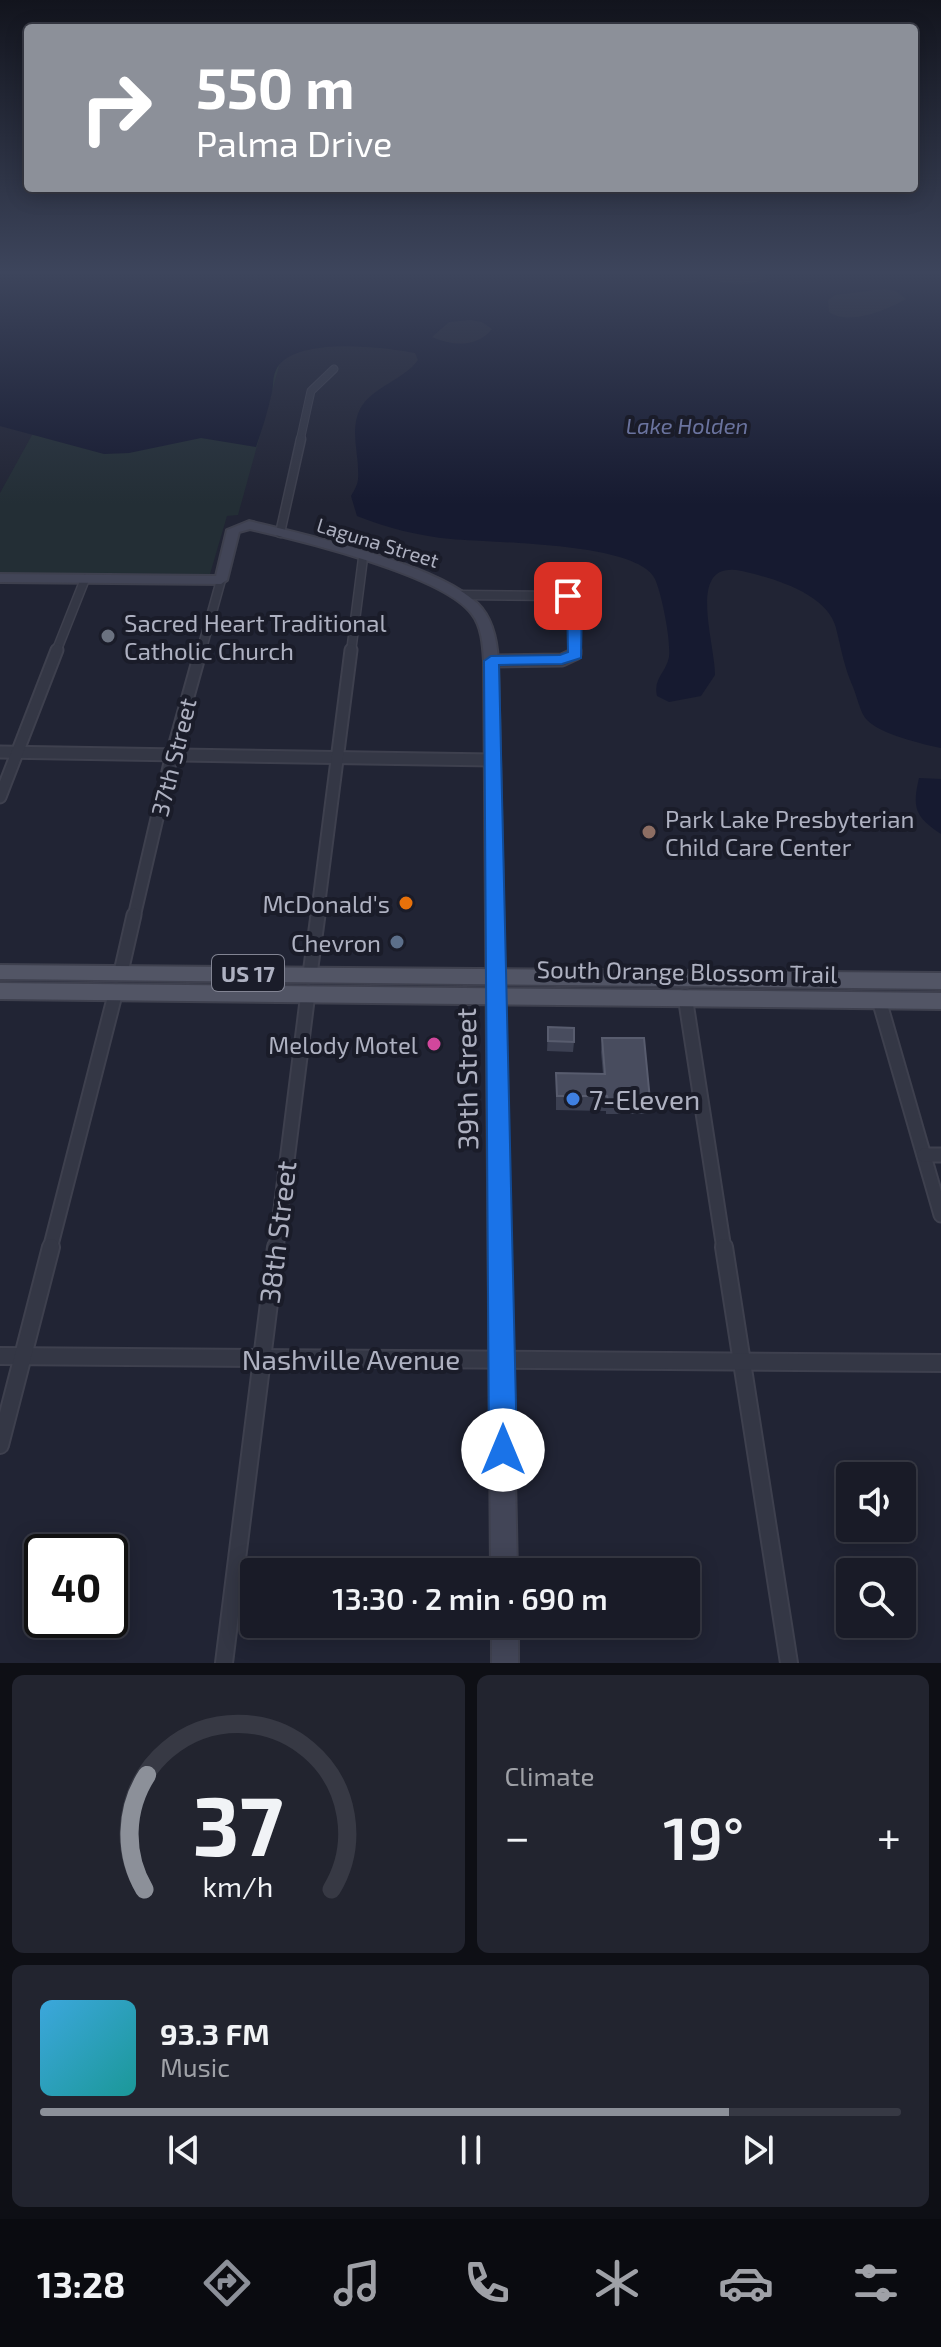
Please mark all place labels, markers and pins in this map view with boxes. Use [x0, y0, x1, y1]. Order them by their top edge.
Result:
pin [534, 562, 602, 630]
place label: Sacred Heart Traditional Catholic Church [124, 608, 387, 665]
marker: Sacred Heart Traditional Catholic Church [99, 627, 117, 645]
place label: Park Lake Presbyterian Child Care Center [665, 804, 914, 861]
marker: Park Lake Presbyterian Child Care Center [640, 823, 658, 841]
place label: McDonald's [262, 889, 390, 918]
marker: McDonald's [397, 894, 415, 912]
place label: Chevron [291, 928, 381, 957]
marker: Chevron [388, 933, 406, 951]
place label: Melody Motel [268, 1030, 418, 1059]
marker: Melody Motel [425, 1035, 443, 1053]
place label: 7-Eleven [589, 1082, 700, 1116]
marker: 7-Eleven [564, 1090, 582, 1108]

